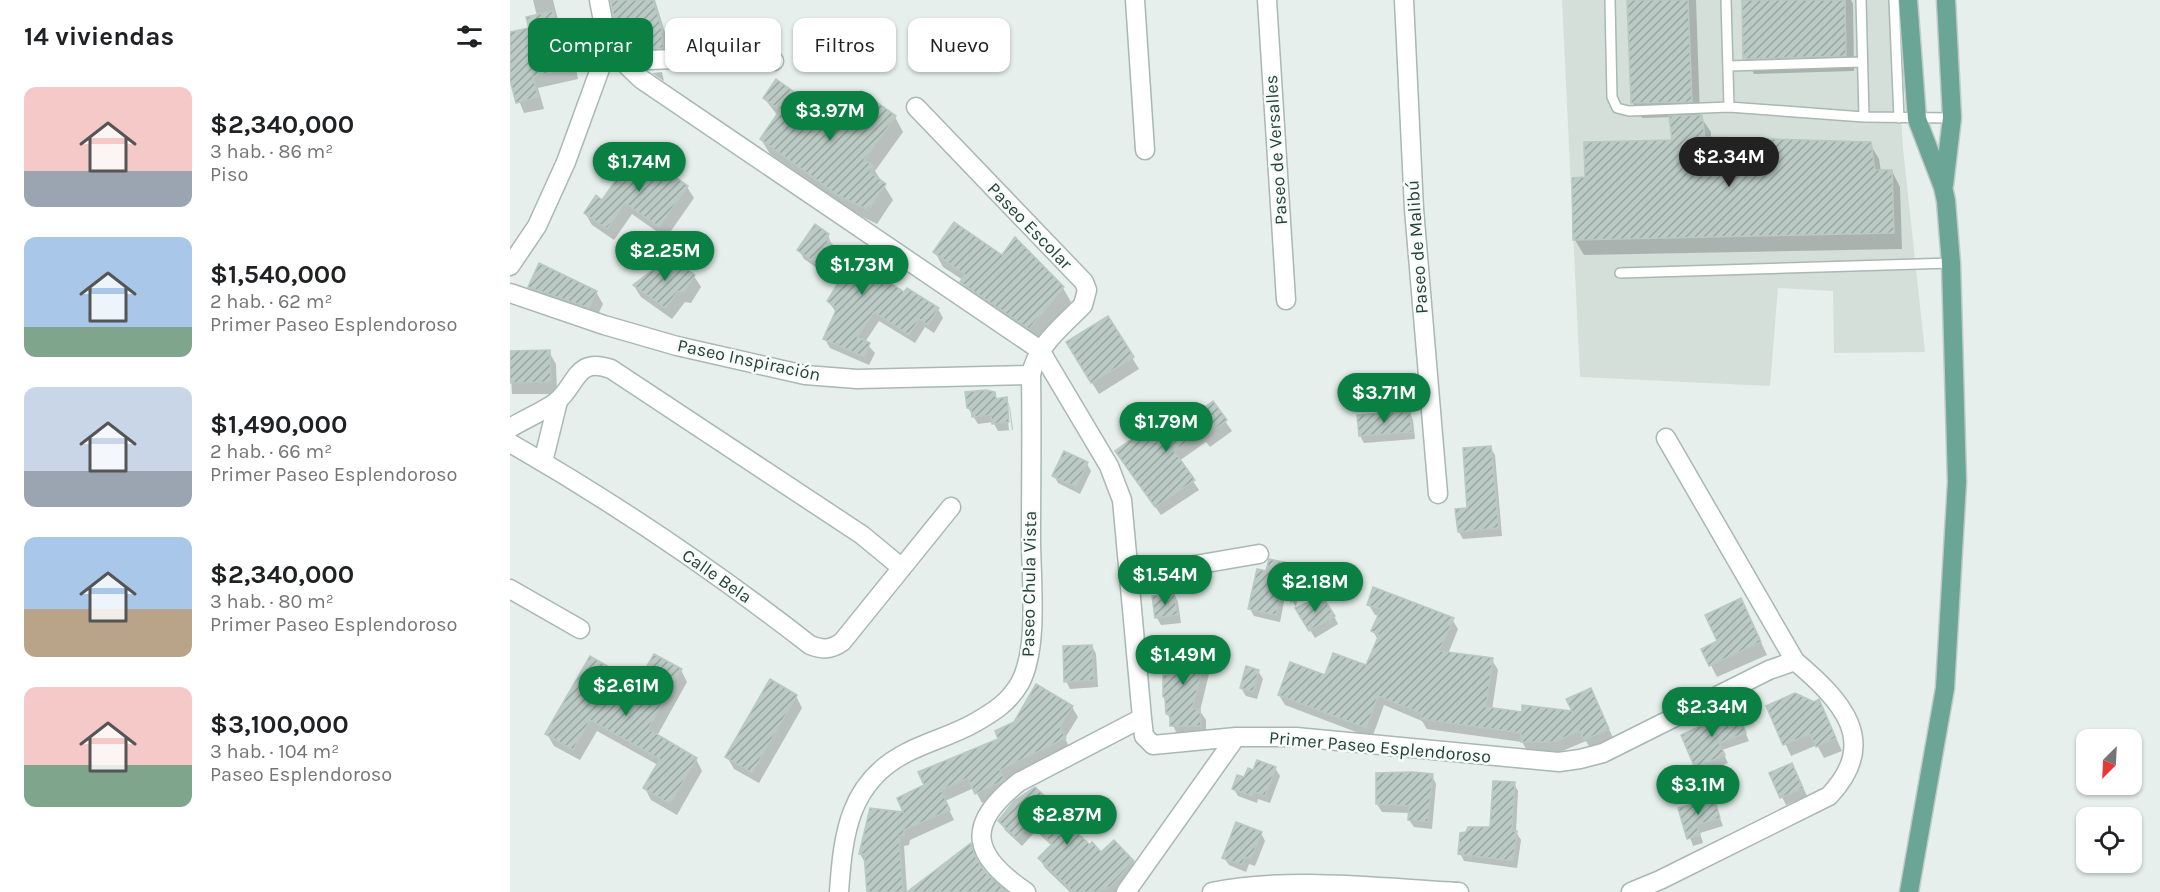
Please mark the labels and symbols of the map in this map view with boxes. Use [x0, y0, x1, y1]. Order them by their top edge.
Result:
street label: Paseo de Versalles [1260, 74, 1292, 226]
pin: $3.97M [781, 91, 879, 142]
pin: $2.34M [1680, 137, 1778, 188]
pin: $1.74M [590, 142, 688, 193]
street label: Paseo Escolar [983, 178, 1077, 275]
street label: Paseo de Malibú [1401, 179, 1433, 315]
pin: $2.25M [616, 231, 714, 282]
pin: $1.73M [813, 245, 911, 296]
street label: Paseo Inspiración [675, 334, 823, 386]
pin: $3.71M [1335, 373, 1433, 424]
pin: $1.79M [1117, 402, 1215, 453]
street label: Paseo Chula Vista [1017, 511, 1041, 657]
street label: Calle Bela [678, 544, 756, 608]
pin: $1.54M [1116, 555, 1214, 606]
pin: $2.18M [1266, 562, 1364, 613]
pin: $1.49M [1134, 635, 1232, 686]
pin: $2.61M [577, 666, 675, 717]
pin: $2.34M [1663, 687, 1761, 738]
street label: Primer Paseo Esplendoroso [1268, 726, 1492, 768]
north arrow [2076, 729, 2142, 795]
pin: $3.1M [1656, 765, 1740, 816]
pin: $2.87M [1018, 795, 1116, 846]

